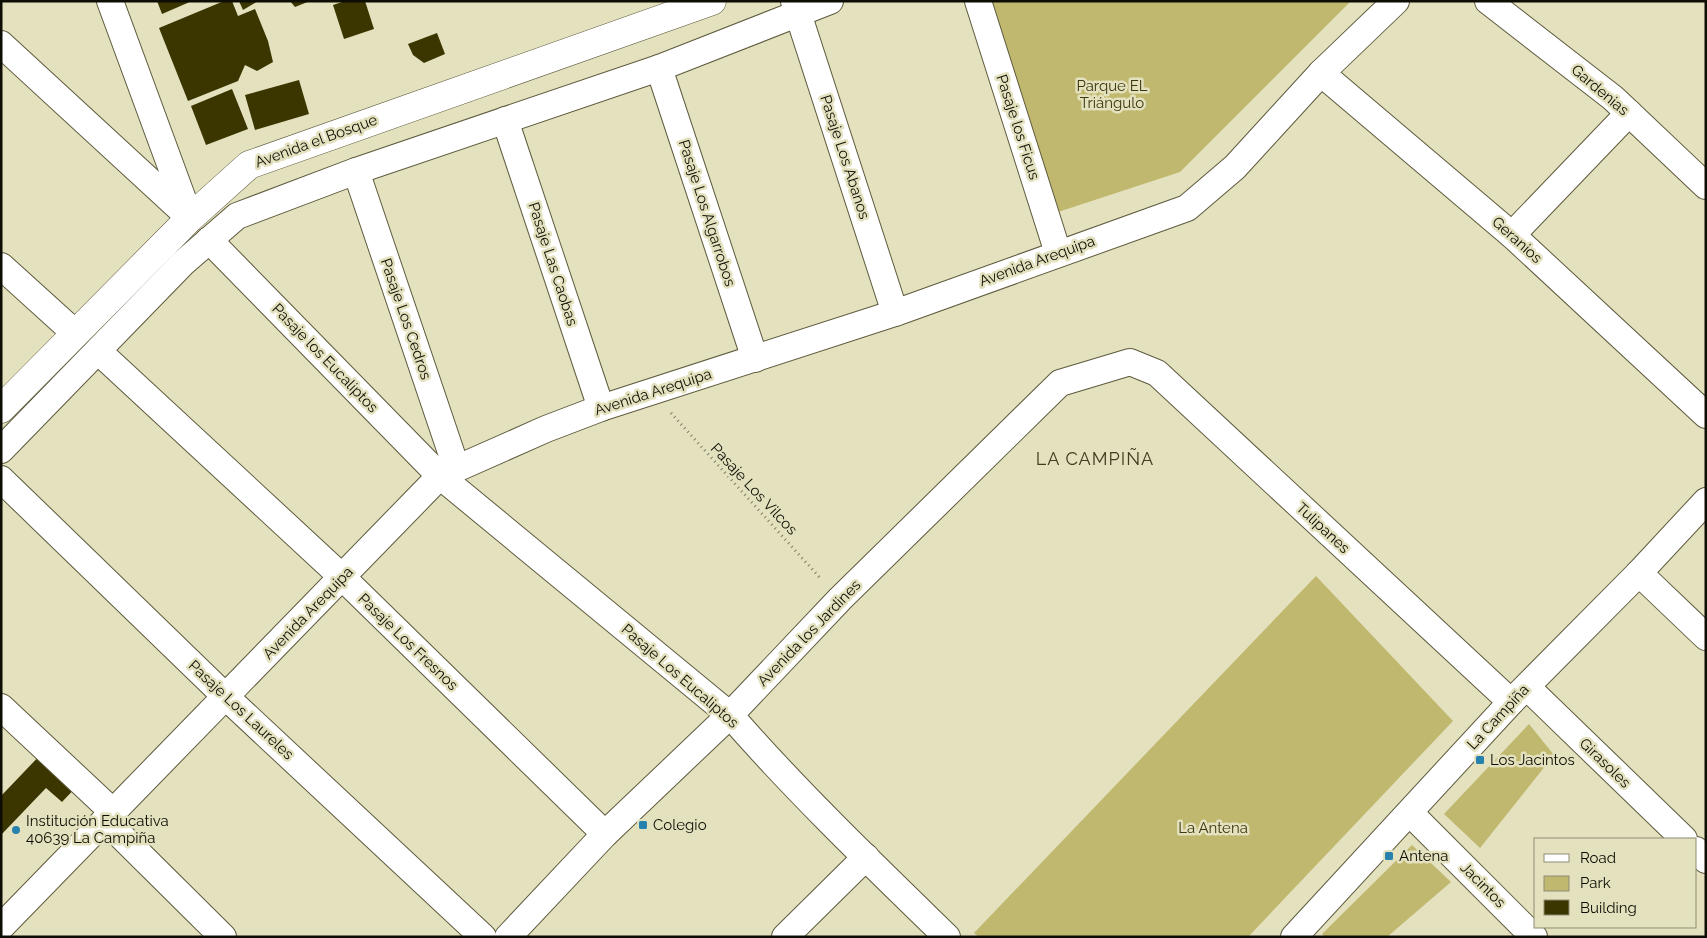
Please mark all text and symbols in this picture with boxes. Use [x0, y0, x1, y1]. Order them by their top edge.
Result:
street label: Gardenias [1568, 61, 1632, 119]
street label: Pasaje los Ficus [993, 72, 1043, 182]
park label: Parque EL Triángulo [1076, 77, 1148, 112]
street label: Pasaje Los Abanos [816, 93, 874, 221]
street label: Avenida el Bosque [252, 110, 380, 172]
street label: Pasaje Los Algarrobos [675, 137, 739, 289]
street label: Pasaje Las Caobas [525, 200, 581, 328]
street label: Geranios [1488, 213, 1546, 267]
street label: Avenida Arequipa [977, 232, 1097, 290]
street label: Pasaje Los Cedros [377, 256, 435, 382]
street label: Pasaje los Eucaliptos [268, 300, 382, 416]
street label: Avenida Arequipa [592, 365, 714, 419]
street label: Pasaje Los Vilcos [707, 439, 801, 539]
district label: LA CAMPIÑA [1036, 448, 1154, 469]
street label: Tulipanes [1293, 499, 1353, 557]
street label: Avenida Arequipa [259, 563, 357, 663]
street label: Avenida los Jardines [754, 576, 864, 690]
street label: Pasaje Los Fresnos [354, 590, 462, 694]
street label: Pasaje Los Eucaliptos [618, 620, 742, 732]
street label: Pasaje Los Laureles [185, 657, 297, 763]
street label: La Campiña [1463, 681, 1533, 753]
street label: Girasoles [1576, 734, 1634, 792]
place label: Los Jacintos [1490, 751, 1575, 769]
marker: Los Jacintos [1474, 754, 1486, 766]
place label: Institución Educativa 40639 La Campiña [26, 812, 169, 847]
place label: Colegio [653, 816, 707, 834]
marker: Colegio [637, 819, 649, 831]
park label: La Antena [1178, 819, 1248, 837]
marker: Institución Educativa 40639 La Campiña [10, 824, 22, 836]
legend [1534, 838, 1697, 928]
place label: Antena [1399, 847, 1448, 865]
text: Road [1580, 849, 1616, 867]
marker: Antena [1383, 850, 1395, 862]
street label: Jacintos [1457, 859, 1509, 911]
text: Park [1580, 874, 1611, 892]
text: Building [1580, 899, 1637, 917]

